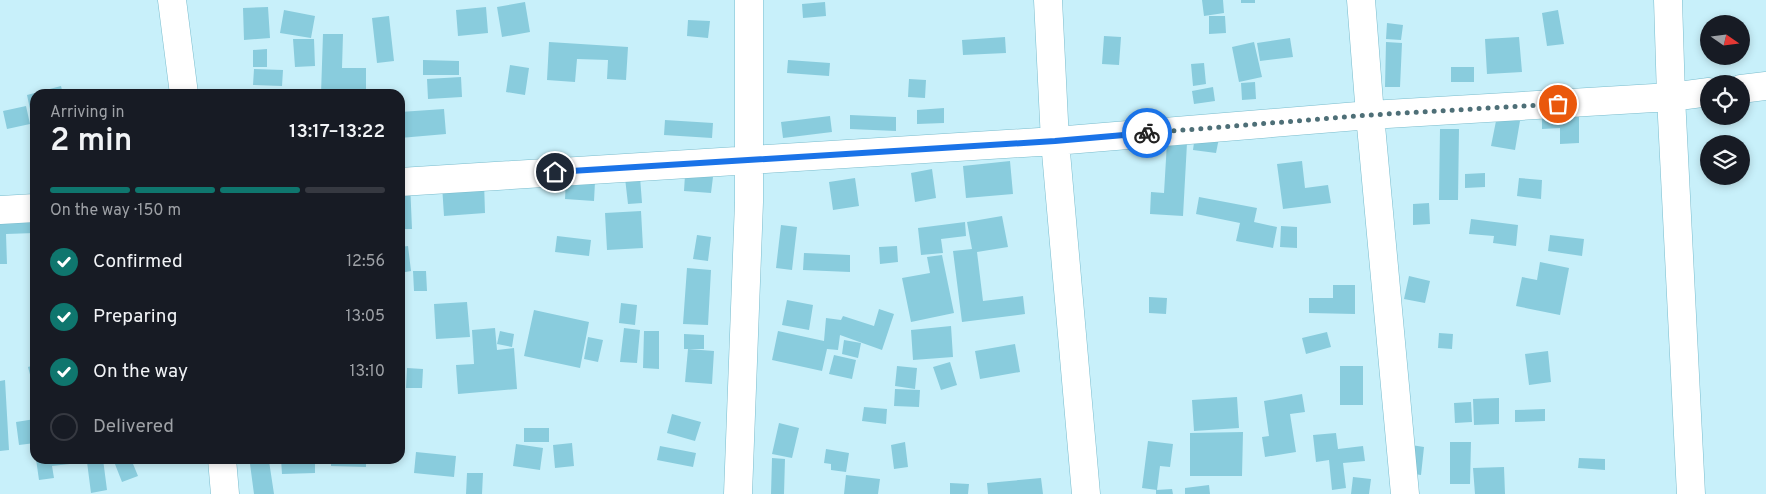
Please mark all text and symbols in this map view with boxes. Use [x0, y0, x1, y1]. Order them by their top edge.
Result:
north arrow [1700, 15, 1750, 65]
map controls [1700, 15, 1750, 185]
button: locate [1700, 75, 1750, 125]
pin [1537, 83, 1579, 125]
icon: bag [1544, 90, 1572, 118]
text: Arriving in [50, 103, 125, 123]
courier [1122, 108, 1172, 158]
icon: bike [1133, 119, 1161, 147]
text: 13:17–13:22 [289, 120, 385, 144]
text: 2 min [50, 122, 132, 162]
button: layers [1700, 135, 1750, 185]
pin [534, 151, 576, 193]
icon: home [541, 158, 569, 186]
text: On the way · 150 m [50, 201, 181, 221]
icon: check [50, 248, 78, 276]
text: Confirmed [93, 250, 183, 274]
text: 12:56 [346, 252, 385, 272]
icon: check [50, 303, 78, 331]
text: Preparing [93, 305, 177, 329]
text: 13:05 [346, 307, 385, 327]
icon: check [50, 358, 78, 386]
text: On the way [93, 360, 188, 384]
text: 13:10 [350, 362, 385, 382]
text: Delivered [93, 415, 174, 439]

